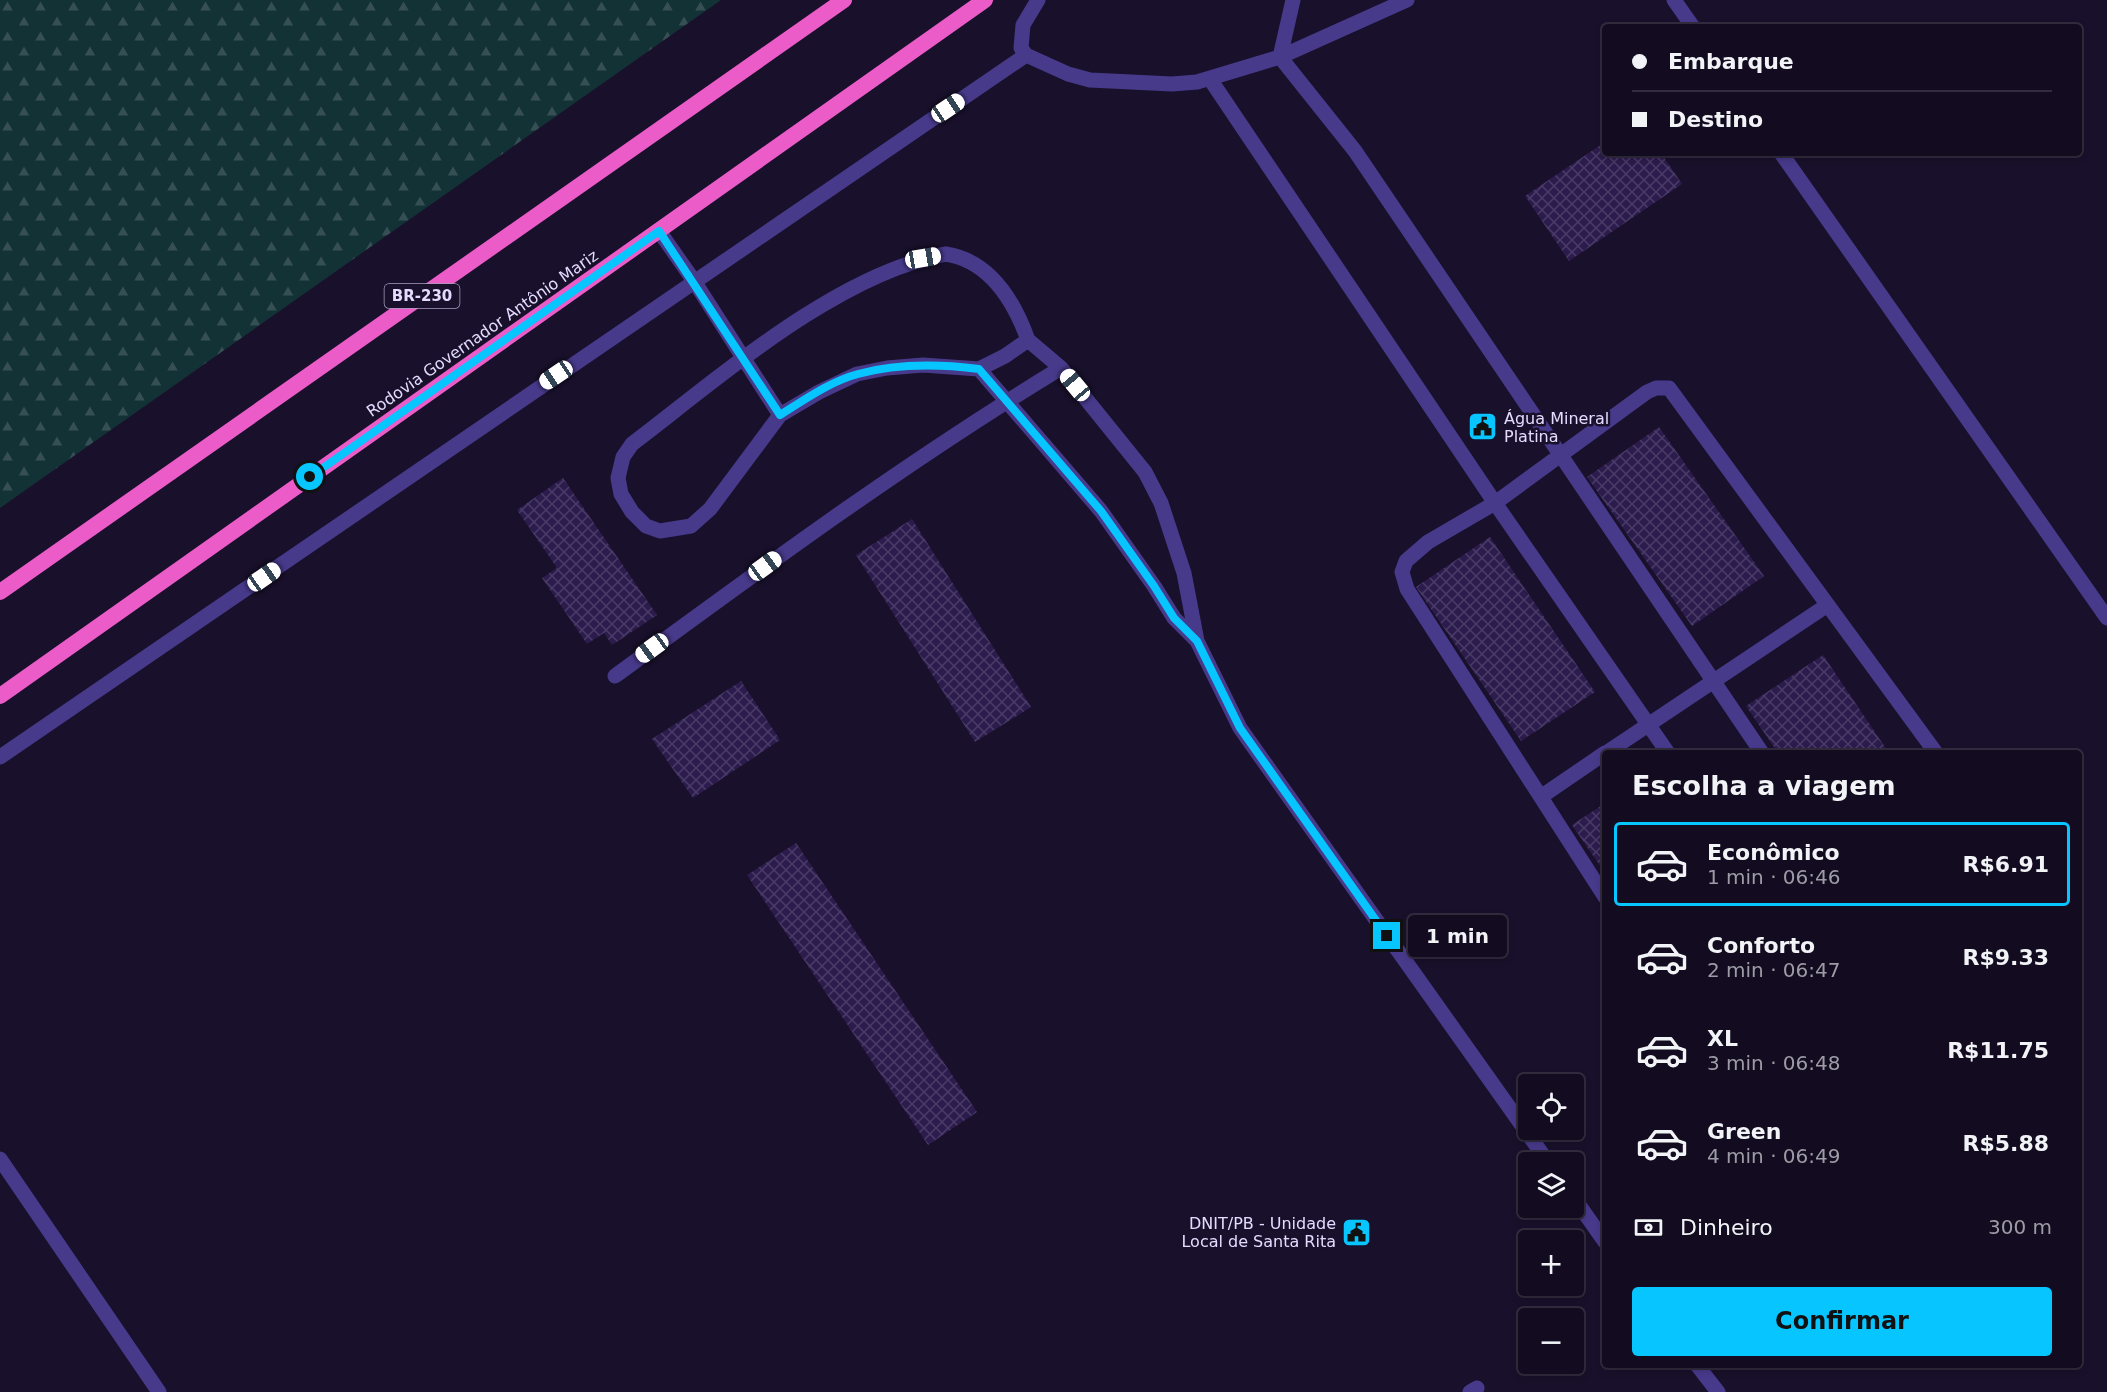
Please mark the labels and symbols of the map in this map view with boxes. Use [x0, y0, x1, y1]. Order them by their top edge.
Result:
car [928, 90, 968, 126]
street label: Rodovia Governador Antônio Mariz [363, 246, 602, 421]
car [904, 246, 942, 270]
road number: BR-230 [384, 284, 460, 308]
car [536, 357, 576, 393]
car [1057, 365, 1093, 405]
place label: Água Mineral Platina [1504, 409, 1609, 446]
public building icon: Água Mineral Platina [1467, 411, 1499, 443]
route start [296, 463, 323, 490]
car [745, 548, 785, 584]
car [244, 559, 284, 595]
car [632, 630, 672, 666]
callout: 1 min [1408, 915, 1507, 957]
route end [1373, 922, 1400, 949]
place label: DNIT/PB - Unidade Local de Santa Rita [1181, 1214, 1336, 1251]
public building icon: DNIT/PB - Unidade Local de Santa Rita [1341, 1216, 1373, 1248]

